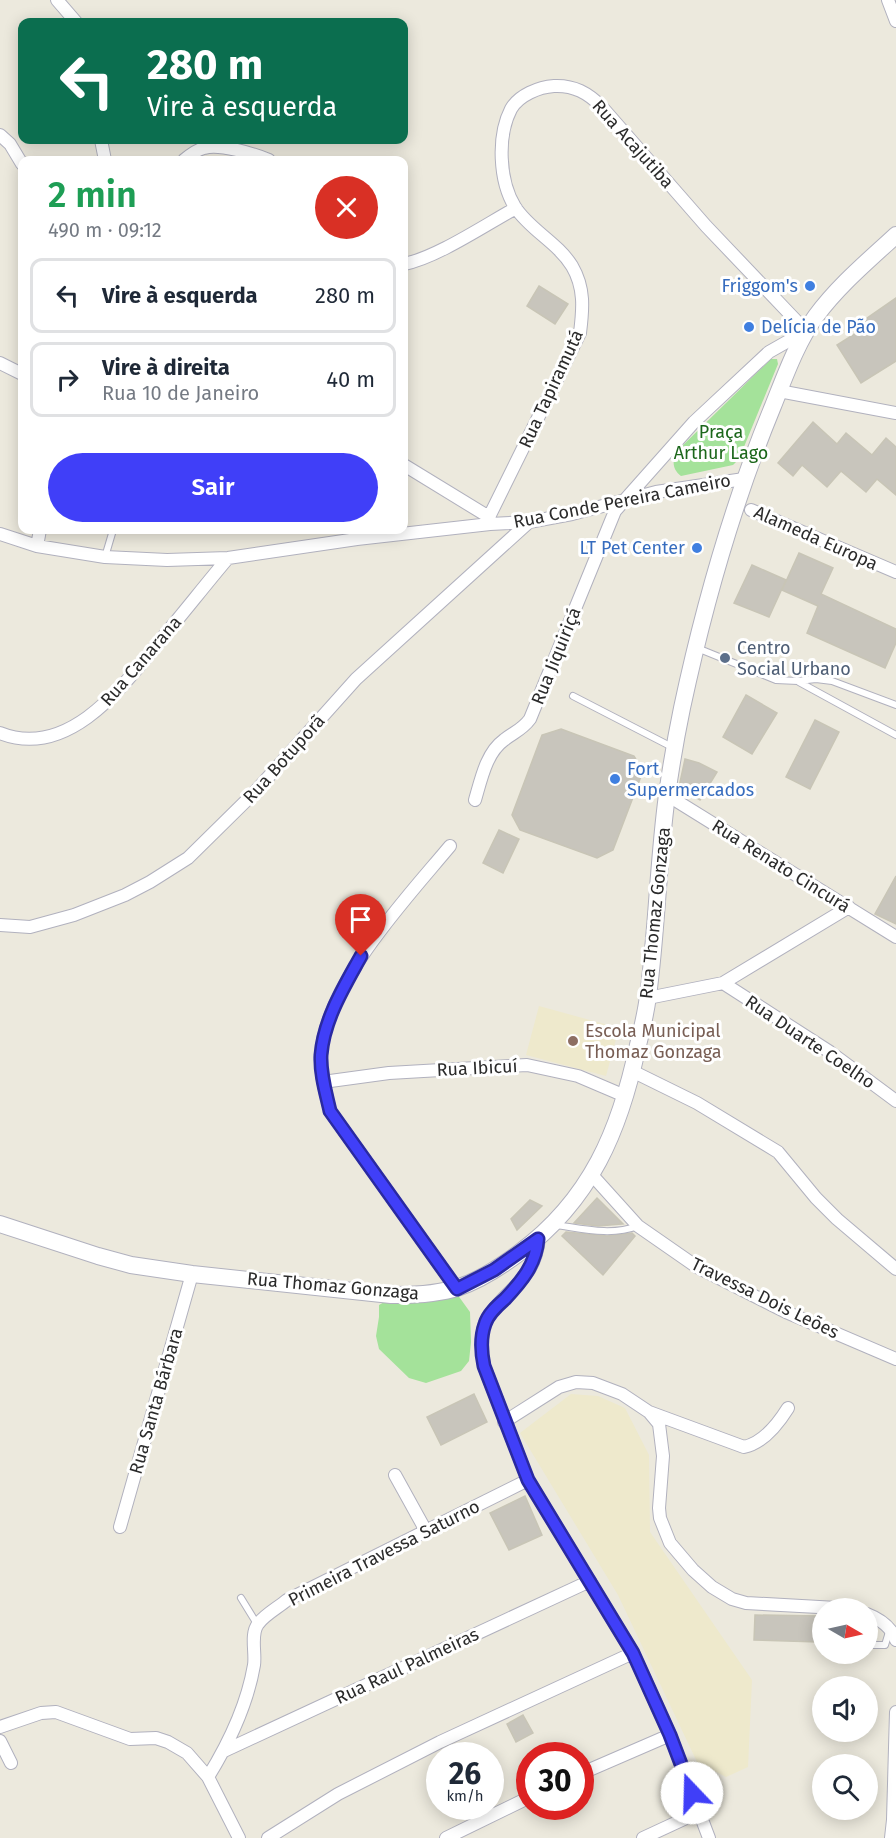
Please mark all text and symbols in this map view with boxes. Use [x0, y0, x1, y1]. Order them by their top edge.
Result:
text: 280 m [147, 40, 263, 90]
icon: left [48, 42, 126, 120]
text: Vire à esquerda [147, 91, 337, 123]
street label: Rua Acajutiba [587, 95, 679, 193]
text: 2 min [48, 173, 137, 217]
button: close [315, 176, 378, 239]
text: 490 m · 09:12 [48, 218, 162, 242]
place label: Friggom's [721, 275, 798, 297]
icon: left [51, 279, 84, 312]
marker: Friggom's [803, 279, 817, 293]
text: Vire à esquerda [102, 282, 258, 309]
text: 280 m [315, 282, 375, 309]
place label: Delícia de Pão [761, 316, 876, 338]
marker: Delícia de Pão [742, 320, 756, 334]
street label: Rua Tapiramutá [514, 326, 588, 452]
text: Vire à direita [102, 354, 230, 381]
icon: right [51, 363, 84, 396]
text: 40 m [326, 366, 375, 393]
text: Rua 10 de Janeiro [102, 381, 259, 405]
park label: Praça Arthur Lago [674, 421, 768, 464]
button: Sair [48, 453, 378, 522]
street label: Rua Conde Pereira Cameiro [511, 469, 733, 533]
street label: Alameda Europa [751, 501, 881, 575]
place label: LT Pet Center [579, 537, 685, 559]
marker: LT Pet Center [690, 541, 704, 555]
street label: Rua Jiquiriçá [526, 604, 586, 708]
street label: Rua Canarana [96, 611, 186, 711]
place label: Centro Social Urbano [737, 637, 851, 680]
marker: Centro Social Urbano [718, 651, 732, 665]
street label: Rua Botuporã [238, 710, 330, 808]
place label: Fort Supermercados [627, 758, 754, 801]
marker: Fort Supermercados [608, 772, 622, 786]
street label: Rua Renato Cincurá [708, 815, 854, 917]
street label: Rua Thomaz Gonzaga [635, 826, 675, 1000]
pin [335, 894, 386, 956]
icon: arrive [344, 903, 377, 936]
street label: Rua Duarte Coelho [741, 990, 879, 1094]
place label: Escola Municipal Thomaz Gonzaga [585, 1020, 722, 1063]
marker: Escola Municipal Thomaz Gonzaga [566, 1034, 580, 1048]
street label: Rua Ibicuí [436, 1055, 518, 1081]
street label: Travessa Dois Leões [688, 1253, 842, 1343]
street label: Rua Thomaz Gonzaga [246, 1268, 420, 1304]
street label: Rua Santa Bárbara [125, 1325, 187, 1477]
street label: Primeira Travessa Saturno [285, 1495, 483, 1611]
north arrow [812, 1598, 878, 1664]
map controls [812, 1598, 878, 1820]
street label: Rua Raul Palmeiras [332, 1623, 482, 1709]
button: sound [812, 1676, 878, 1742]
speed limit sign: 30 [516, 1742, 594, 1820]
button: search [812, 1754, 878, 1820]
text: 26 [449, 1756, 481, 1792]
position arrow [660, 1761, 724, 1825]
text: km/h [446, 1787, 484, 1805]

